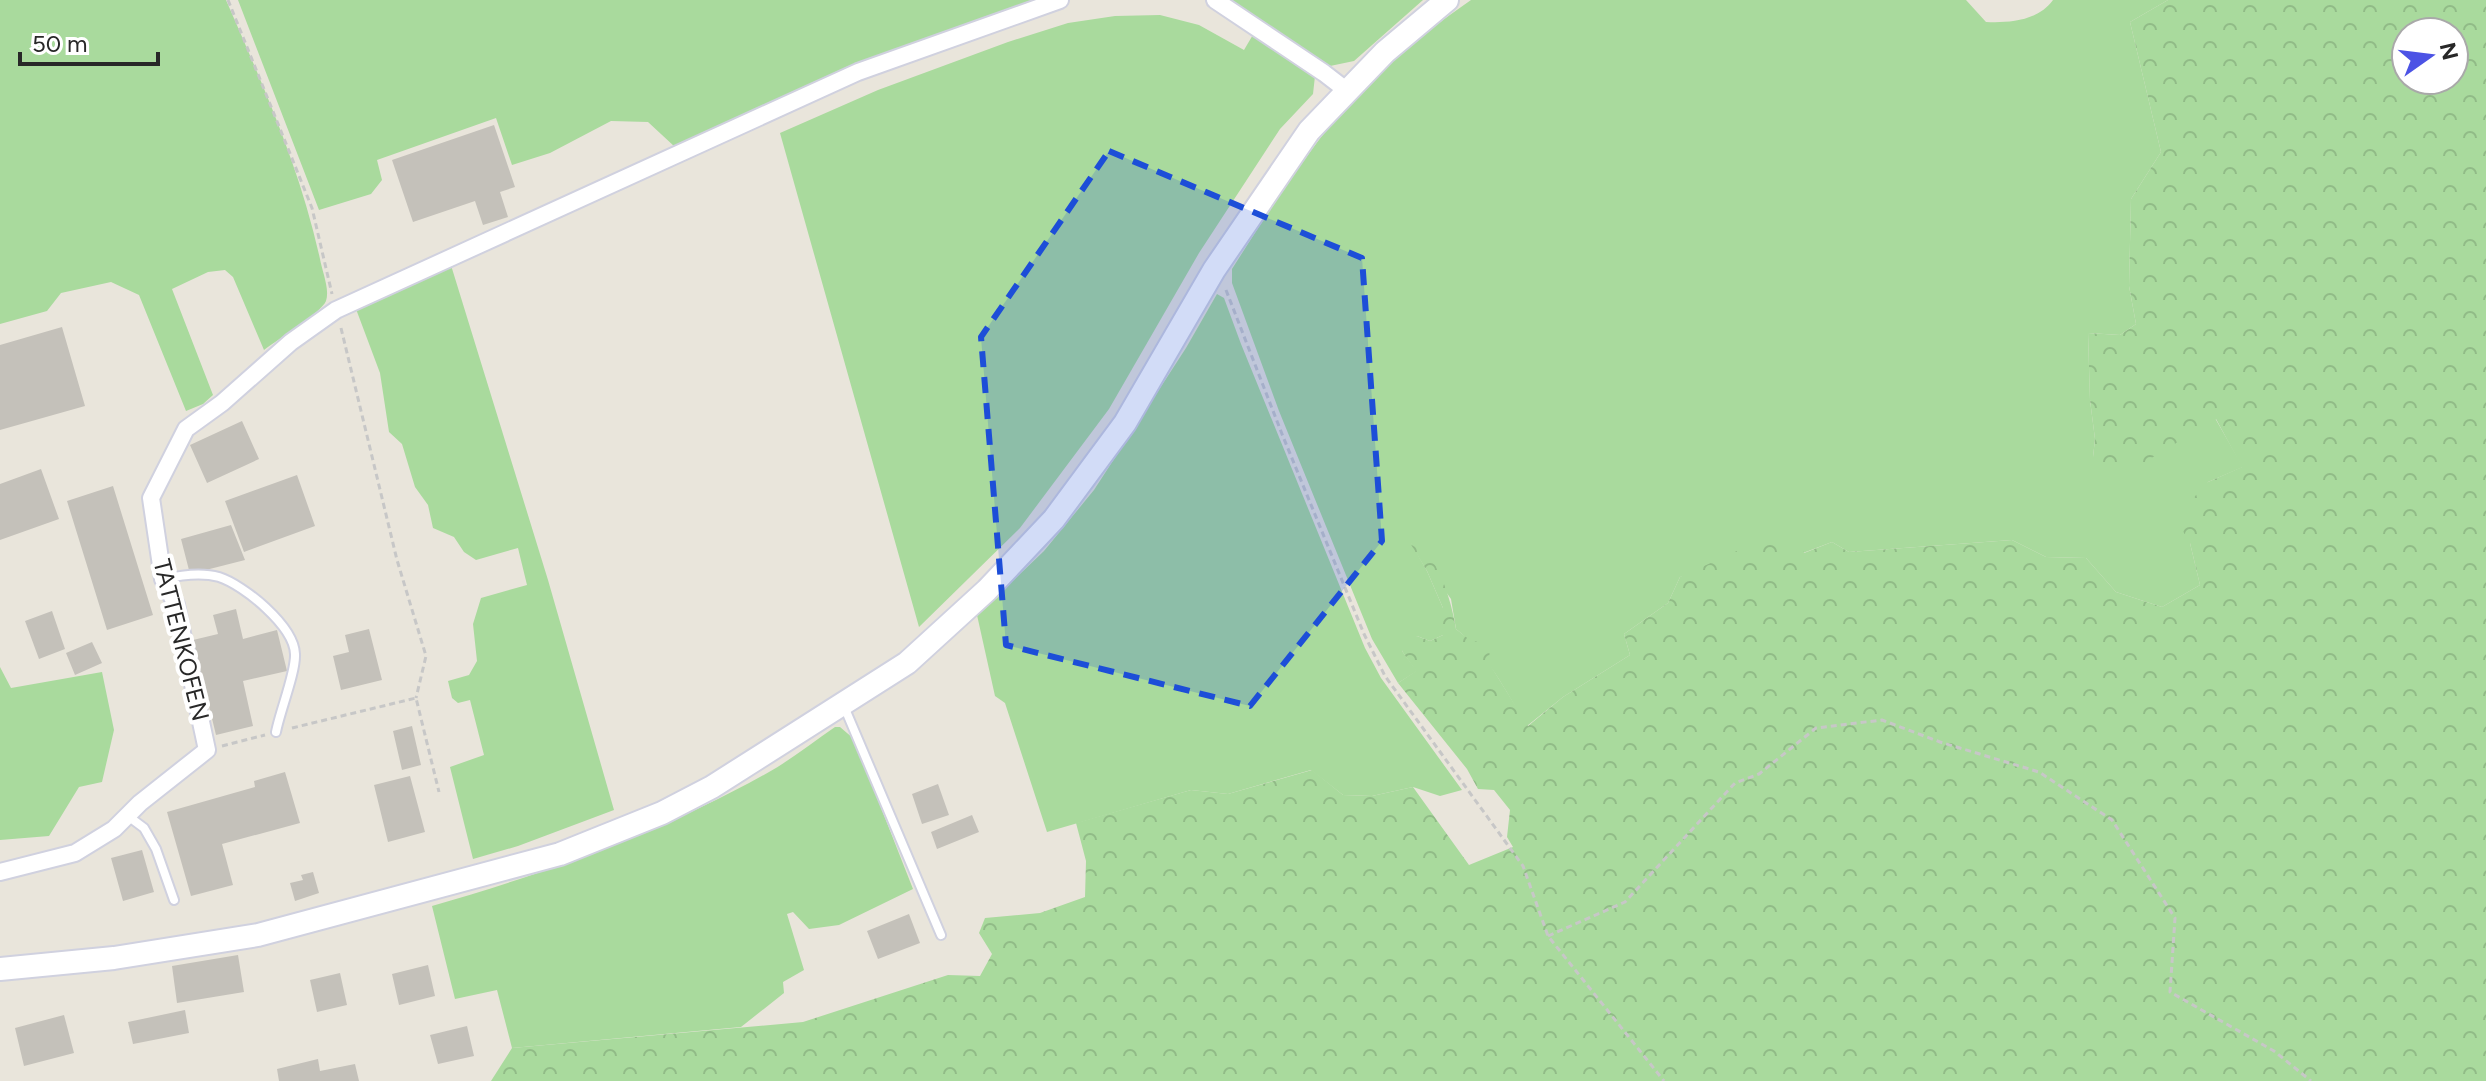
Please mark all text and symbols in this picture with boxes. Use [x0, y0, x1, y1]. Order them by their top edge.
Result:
scale bar [20, 16, 158, 66]
north arrow [2390, 16, 2470, 96]
text: 50 m [32, 29, 88, 58]
text: N [2434, 40, 2464, 63]
street label: TATTENKOFEN [147, 556, 216, 724]

